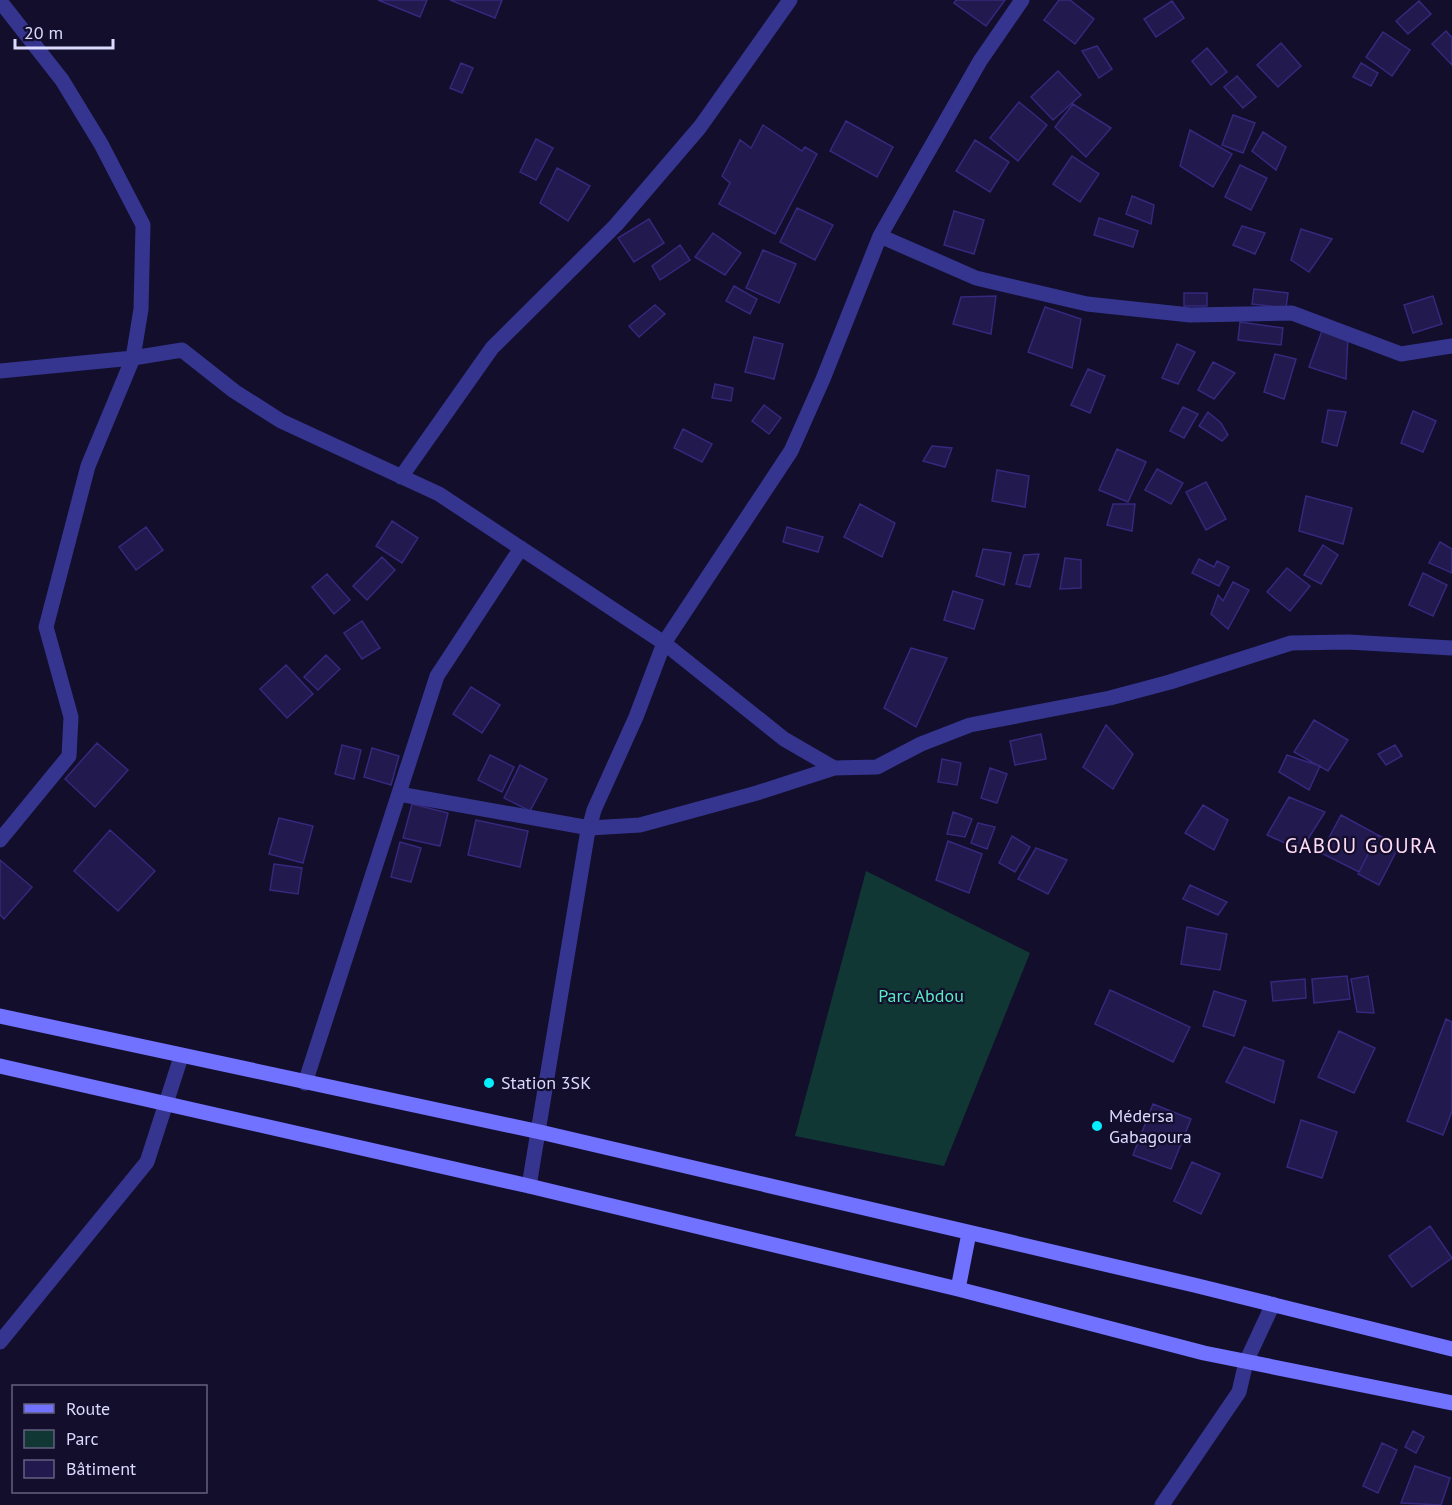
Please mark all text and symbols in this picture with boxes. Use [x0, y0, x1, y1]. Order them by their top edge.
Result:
scale bar [15, 12, 112, 50]
text: 20 m [24, 21, 63, 44]
district label: GABOU GOURA [1285, 832, 1437, 859]
park label: Parc Abdou [878, 984, 964, 1007]
place label: Station 3SK [501, 1071, 591, 1094]
marker: Station 3SK [482, 1076, 496, 1090]
place label: Médersa Gabagoura [1109, 1104, 1192, 1148]
marker: Médersa Gabagoura [1090, 1119, 1104, 1133]
legend [12, 1385, 207, 1493]
text: Route [66, 1397, 110, 1420]
text: Parc [66, 1427, 99, 1450]
text: Bâtiment [66, 1457, 136, 1480]

